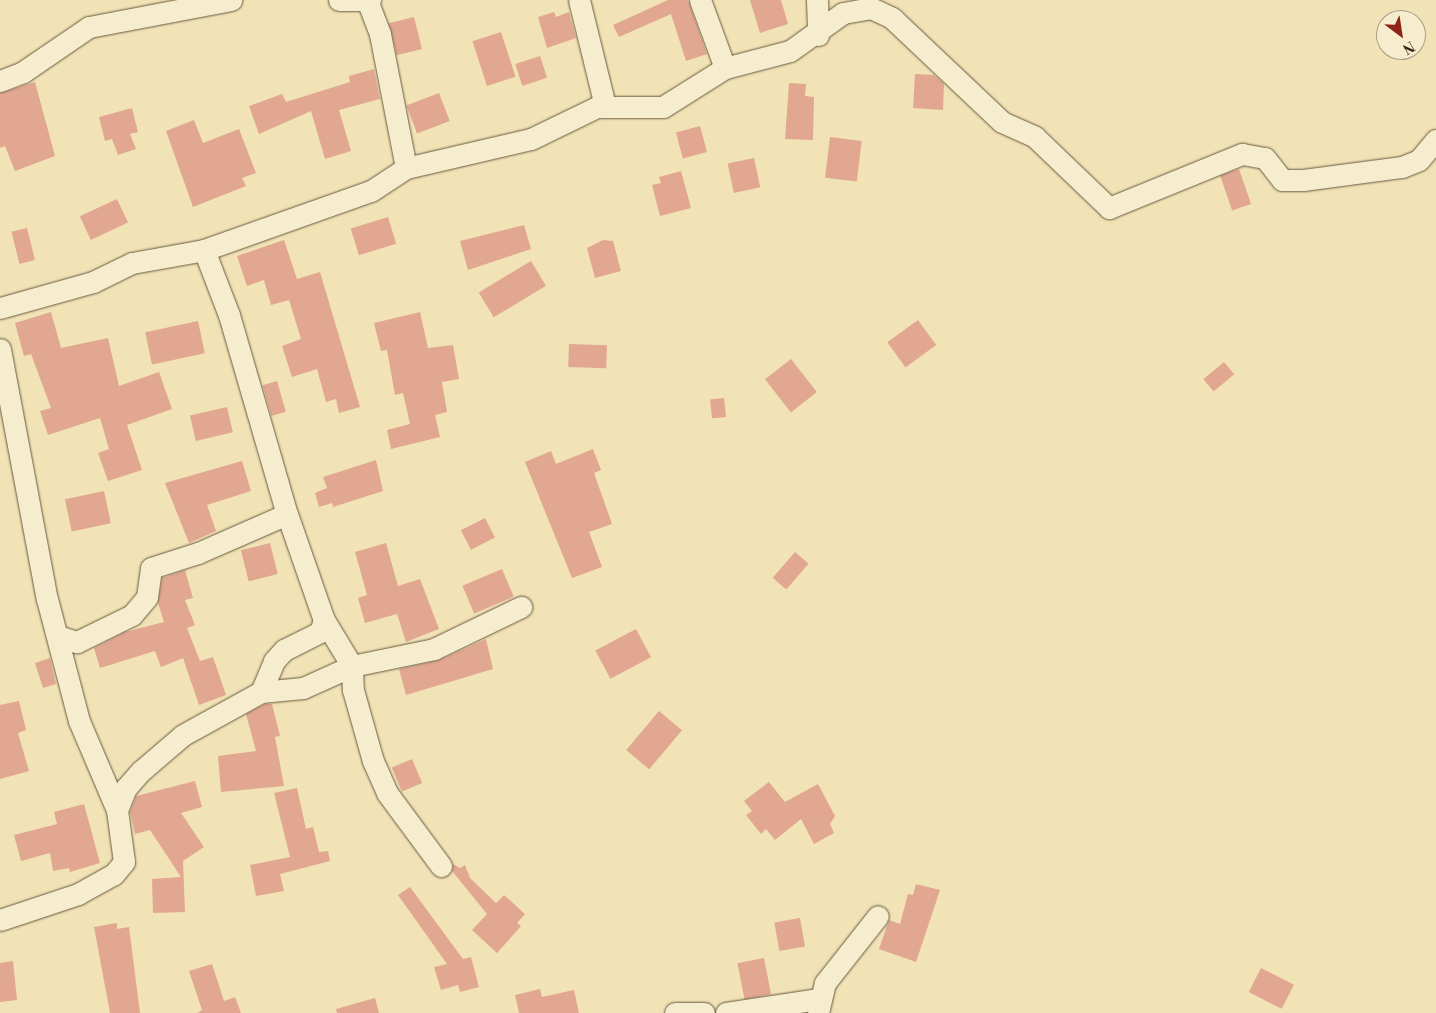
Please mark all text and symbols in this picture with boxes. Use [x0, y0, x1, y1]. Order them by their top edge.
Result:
north arrow [1376, 10, 1426, 60]
text: N [1399, 36, 1418, 58]

